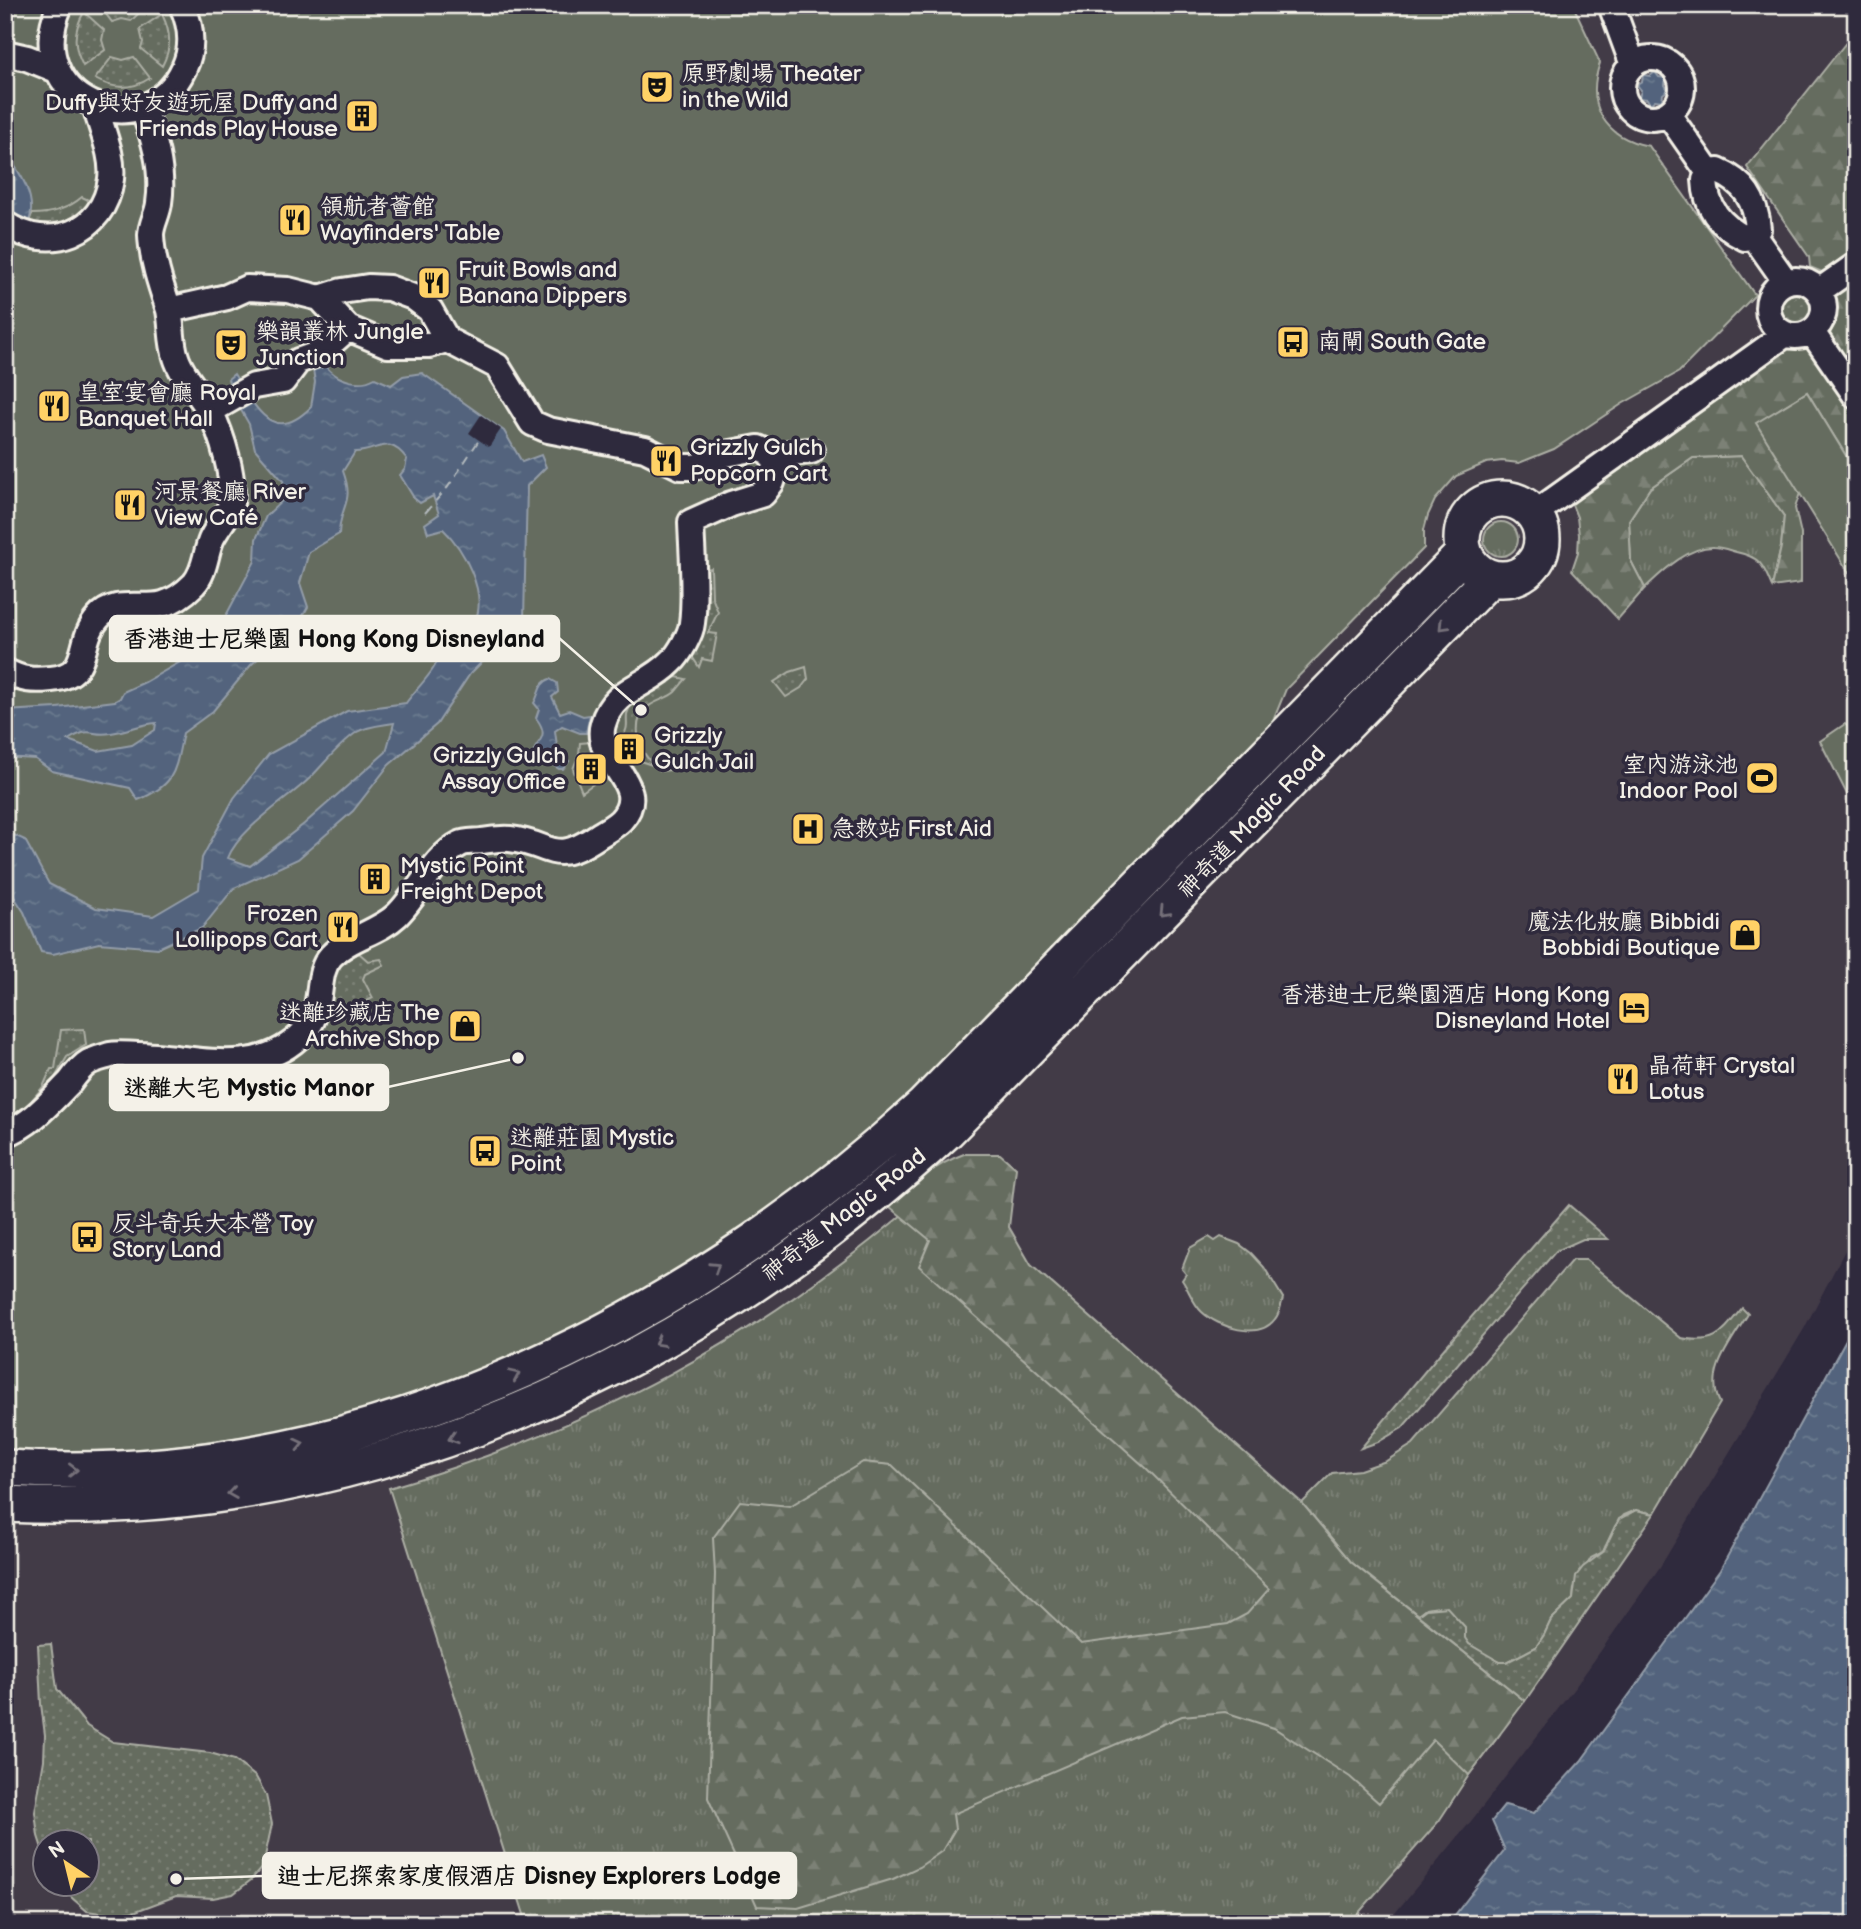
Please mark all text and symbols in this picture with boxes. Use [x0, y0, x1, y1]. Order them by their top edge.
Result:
place label: 原野劇場 Theater in the Wild [682, 60, 862, 114]
theatre icon: 原野劇場 Theater in the Wild [638, 68, 676, 106]
place label: Duffy與好友遊玩屋 Duffy and Friends Play House [45, 89, 338, 143]
building icon: Duffy與好友遊玩屋 Duffy and Friends Play House [343, 97, 381, 135]
place label: 領航者薈館 Wayfinders' Table [320, 193, 500, 247]
restaurant icon: 領航者薈館 Wayfinders' Table [276, 201, 314, 239]
place label: Fruit Bowls and Banana Dippers [458, 256, 627, 310]
restaurant icon: Fruit Bowls and Banana Dippers [415, 264, 453, 302]
place label: 樂韻叢林 Jungle Junction [256, 318, 424, 372]
bus stop icon: 南閘 South Gate [1274, 323, 1312, 361]
theatre icon: 樂韻叢林 Jungle Junction [212, 326, 250, 364]
place label: 南閘 South Gate [1318, 328, 1486, 356]
place label: 皇室宴會廳 Royal Banquet Hall [78, 379, 256, 433]
restaurant icon: 皇室宴會廳 Royal Banquet Hall [35, 387, 73, 425]
place label: Grizzly Gulch Popcorn Cart [690, 434, 828, 488]
restaurant icon: Grizzly Gulch Popcorn Cart [647, 442, 685, 480]
place label: 河景餐廳 River View Café [154, 478, 307, 532]
restaurant icon: 河景餐廳 River View Café [111, 486, 149, 524]
callout: 香港迪士尼樂園 Hong Kong Disneyland [110, 616, 559, 661]
one-way arrow [1438, 618, 1451, 631]
text: 香港迪士尼樂園 Hong Kong Disneyland [123, 625, 545, 654]
place label: Grizzly Gulch Jail [654, 722, 754, 776]
building icon: Grizzly Gulch Jail [610, 730, 648, 768]
street label: 神奇道 Magic Road [1172, 740, 1332, 904]
place label: Grizzly Gulch Assay Office [433, 742, 566, 796]
building icon: Grizzly Gulch Assay Office [572, 750, 610, 788]
place label: 室內游泳池 Indoor Pool [1619, 751, 1738, 805]
sports icon: 室內游泳池 Indoor Pool [1743, 759, 1781, 797]
hospital icon: 急救站 First Aid [789, 810, 827, 848]
place label: 急救站 First Aid [832, 815, 992, 843]
place label: Mystic Point Freight Depot [400, 852, 543, 906]
building icon: Mystic Point Freight Depot [356, 860, 394, 898]
place label: Frozen Lollipops Cart [174, 900, 318, 954]
one-way arrow [1159, 903, 1172, 916]
restaurant icon: Frozen Lollipops Cart [324, 908, 362, 946]
place label: 魔法化妝廳 Bibbidi Bobbidi Boutique [1528, 908, 1720, 962]
shop icon: 魔法化妝廳 Bibbidi Bobbidi Boutique [1726, 916, 1764, 954]
place label: 香港迪士尼樂園酒店 Hong Kong Disneyland Hotel [1281, 981, 1610, 1035]
hotel icon: 香港迪士尼樂園酒店 Hong Kong Disneyland Hotel [1615, 989, 1653, 1027]
place label: 迷離珍藏店 The Archive Shop [279, 999, 440, 1053]
shop icon: 迷離珍藏店 The Archive Shop [446, 1007, 484, 1045]
place label: 晶荷軒 Crystal Lotus [1648, 1052, 1795, 1106]
restaurant icon: 晶荷軒 Crystal Lotus [1604, 1060, 1642, 1098]
callout: 迷離大宅 Mystic Manor [110, 1065, 388, 1110]
text: 迷離大宅 Mystic Manor [124, 1074, 375, 1103]
place label: 迷離莊園 Mystic Point [510, 1124, 674, 1178]
bus stop icon: 迷離莊園 Mystic Point [466, 1132, 504, 1170]
street label: 神奇道 Magic Road [756, 1142, 932, 1288]
place label: 反斗奇兵大本營 Toy Story Land [112, 1210, 314, 1264]
bus stop icon: 反斗奇兵大本營 Toy Story Land [68, 1218, 106, 1256]
one-way arrow [708, 1263, 721, 1276]
one-way arrow [653, 1334, 666, 1347]
one-way arrow [508, 1369, 521, 1383]
one-way arrow [447, 1430, 459, 1444]
one-way arrow [293, 1438, 305, 1453]
one-way arrow [68, 1462, 79, 1477]
one-way arrow [227, 1485, 238, 1500]
north arrow [32, 1828, 102, 1898]
text: N [45, 1837, 70, 1864]
callout: 迪士尼探索家度假酒店 Disney Explorers Lodge [263, 1853, 796, 1898]
text: 迪士尼探索家度假酒店 Disney Explorers Lodge [277, 1862, 781, 1891]

